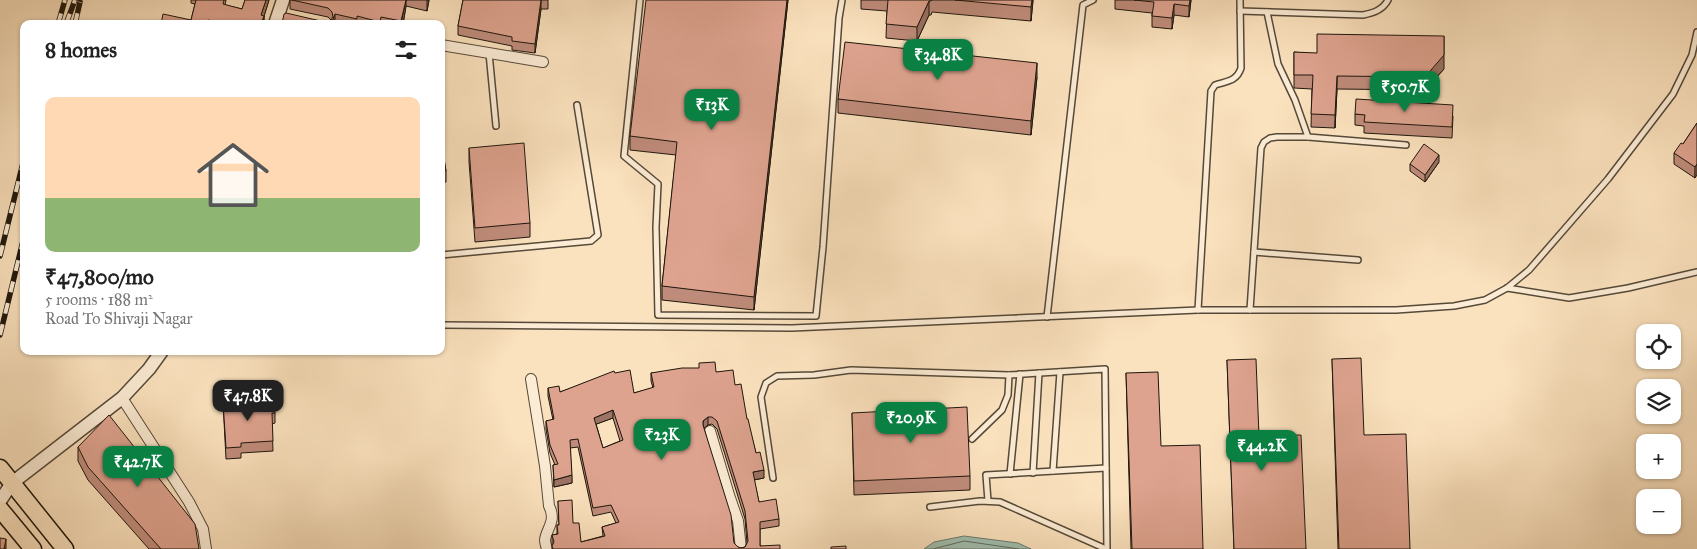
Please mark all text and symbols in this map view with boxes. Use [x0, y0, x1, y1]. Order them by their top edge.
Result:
icon: filters [392, 36, 420, 64]
text: 8 homes [45, 37, 117, 63]
pin: ₹34.8K [897, 38, 979, 81]
text: ₹34.8K [914, 45, 962, 64]
pin: ₹50.7K [1364, 70, 1446, 113]
text: ₹50.7K [1381, 77, 1429, 96]
pin: ₹13K [682, 88, 742, 131]
text: ₹13K [695, 95, 729, 114]
icon: home [188, 130, 278, 220]
text: ₹47,800/mo [45, 264, 154, 290]
text: 5 rooms · 188 m² [45, 290, 153, 309]
text: Road To Shivaji Nagar [45, 309, 192, 328]
map controls [1636, 324, 1681, 534]
button: locate [1636, 324, 1681, 369]
button: layers [1636, 379, 1681, 424]
pin: ₹47.8K [207, 380, 289, 422]
text: ₹47.8K [224, 386, 272, 405]
pin: ₹20.9K [870, 402, 952, 444]
text: ₹20.9K [886, 408, 936, 427]
pin: ₹23K [632, 418, 692, 461]
text: ₹23K [645, 425, 679, 444]
pin: ₹44.2K [1221, 430, 1303, 472]
button: + [1636, 434, 1681, 479]
text: ₹44.2K [1237, 436, 1287, 455]
pin: ₹42.7K [97, 446, 179, 488]
text: ₹42.7K [114, 452, 162, 471]
button: − [1636, 489, 1681, 534]

